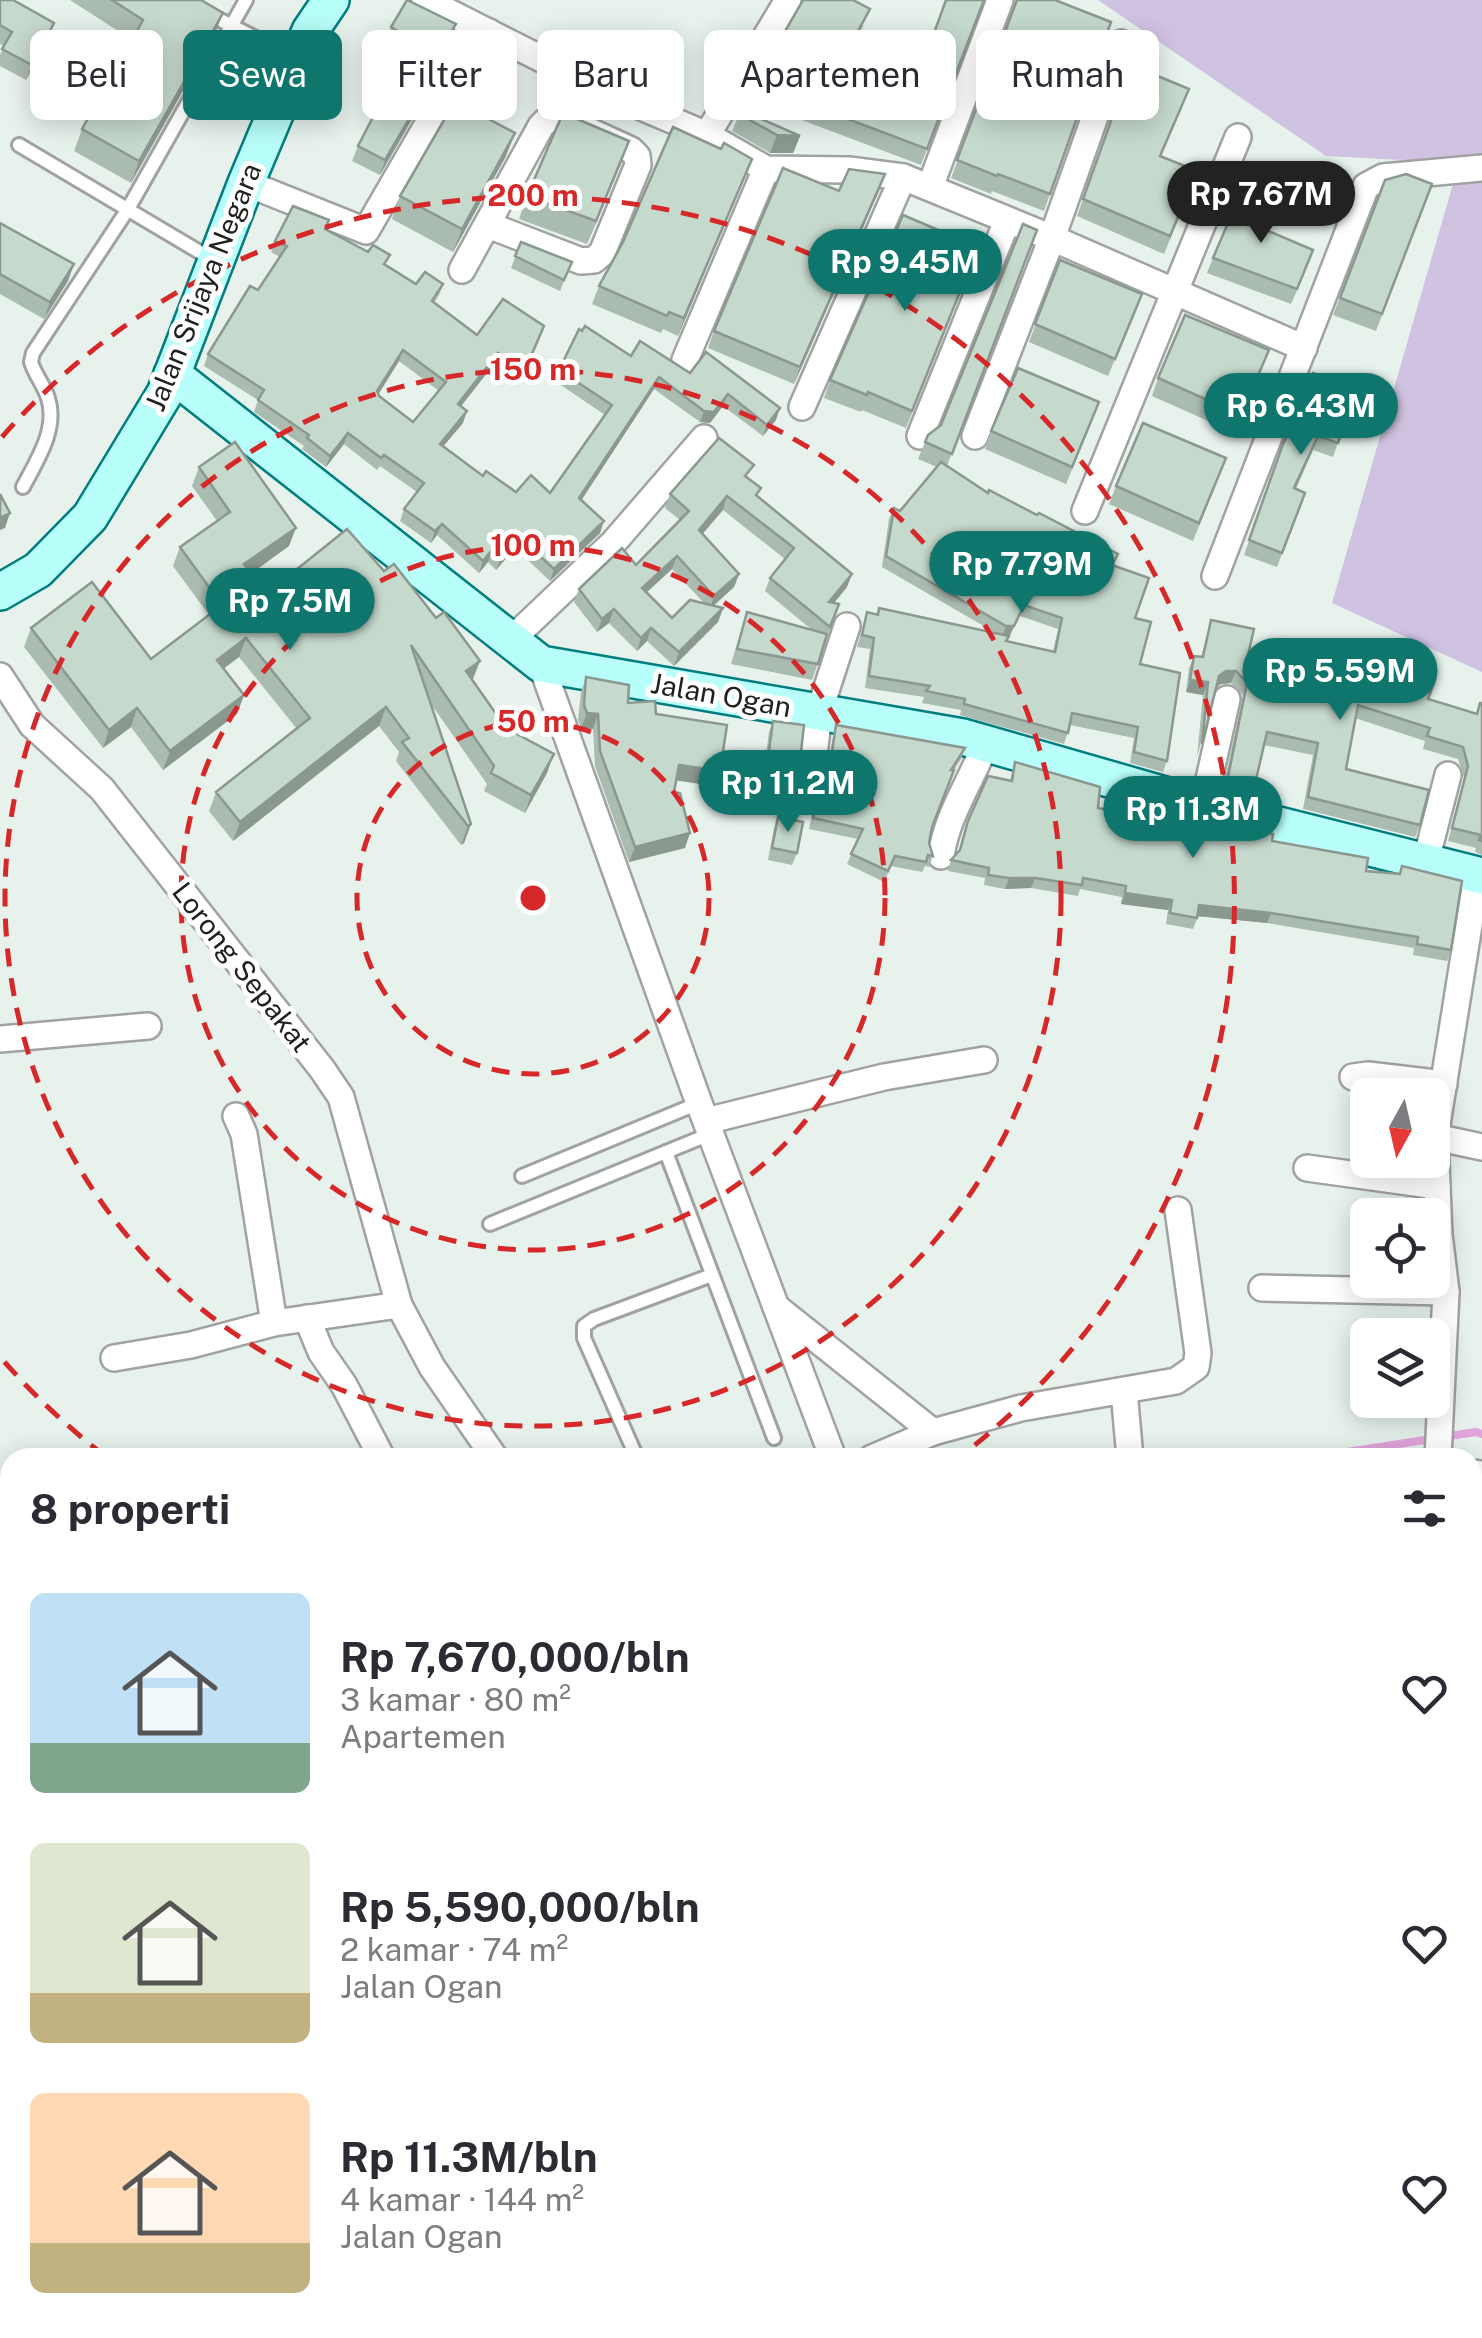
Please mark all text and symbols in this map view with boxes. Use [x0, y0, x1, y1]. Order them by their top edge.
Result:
chip: Beli [30, 30, 163, 120]
chip: Sewa [183, 30, 342, 120]
chip: Filter [362, 30, 517, 120]
chip: Baru [537, 30, 684, 120]
chip: Apartemen [704, 30, 956, 120]
chip: Rumah [976, 30, 1159, 120]
street label: Jalan Srijaya Negara [138, 158, 267, 415]
pin: Rp 7.67M [1158, 161, 1364, 246]
text: Rp 7.67M [1189, 175, 1333, 212]
text: 200 m [487, 177, 579, 213]
pin: Rp 9.45M [802, 229, 1008, 314]
text: Rp 9.45M [830, 243, 980, 280]
text: 150 m [490, 351, 576, 387]
pin: Rp 6.43M [1198, 373, 1404, 458]
text: Rp 6.43M [1226, 387, 1376, 424]
text: 100 m [490, 527, 576, 563]
pin: Rp 7.79M [919, 531, 1125, 616]
text: Rp 7.79M [951, 545, 1093, 582]
pin: Rp 7.5M [198, 568, 382, 653]
text: Rp 7.5M [228, 582, 352, 619]
pin: Rp 5.59M [1237, 638, 1443, 723]
text: Rp 5.59M [1265, 652, 1415, 689]
street label: Jalan Ogan [648, 666, 794, 723]
text: 50 m [496, 703, 570, 739]
pin: Rp 11.2M [685, 750, 891, 835]
text: Rp 11.2M [720, 764, 856, 801]
pin: Rp 11.3M [1090, 776, 1296, 861]
text: Rp 11.3M [1125, 790, 1261, 827]
street label: Lorong Sepakat [166, 875, 319, 1058]
centre of rings [515, 880, 551, 916]
north arrow [1350, 1078, 1450, 1178]
map controls [1350, 1078, 1450, 1418]
button: locate [1350, 1198, 1450, 1298]
button: layers [1350, 1318, 1450, 1418]
icon: filters [1397, 1481, 1452, 1536]
text: 8 properti [30, 1484, 230, 1533]
text: Rp 7,670,000/bln [340, 1632, 690, 1681]
icon: home [110, 1633, 230, 1753]
icon: heart [1397, 1666, 1452, 1721]
text: 3 kamar · 80 m² [340, 1681, 571, 1718]
text: Apartemen [340, 1718, 506, 1755]
text: Rp 5,590,000/bln [340, 1882, 700, 1931]
icon: home [110, 1883, 230, 2003]
icon: heart [1397, 1916, 1452, 1971]
text: 2 kamar · 74 m² [340, 1931, 568, 1968]
text: Jalan Ogan [340, 1968, 502, 2005]
text: Rp 11.3M/bln [340, 2132, 598, 2181]
icon: home [110, 2133, 230, 2253]
icon: heart [1397, 2166, 1452, 2221]
text: 4 kamar · 144 m² [340, 2181, 584, 2218]
text: Jalan Ogan [340, 2218, 502, 2255]

